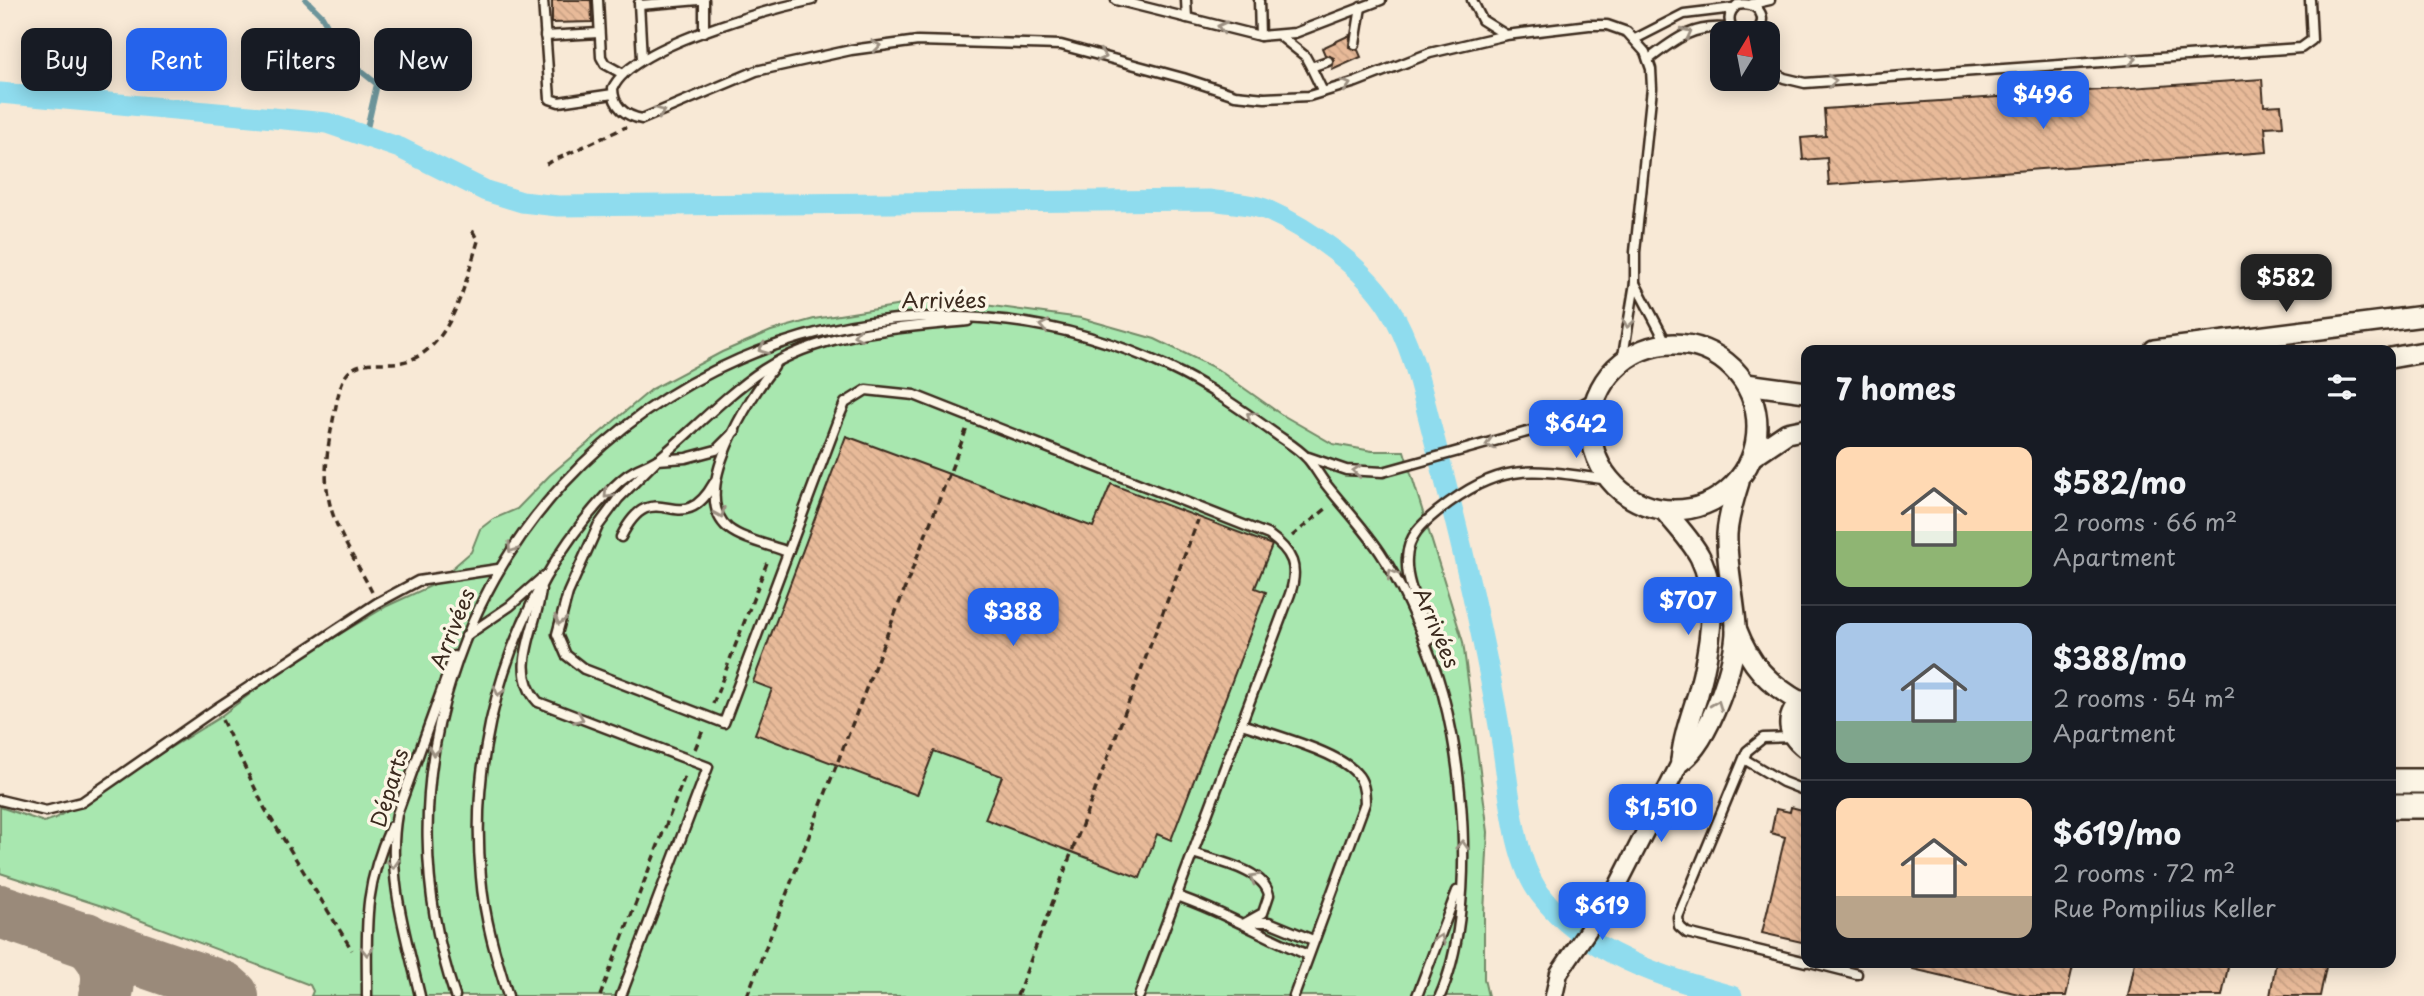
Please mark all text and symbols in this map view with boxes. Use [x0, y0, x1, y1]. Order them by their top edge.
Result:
one-way arrow [1216, 21, 1228, 35]
north arrow [1710, 21, 1780, 91]
map controls [1710, 21, 1780, 91]
chip: Buy [21, 28, 112, 91]
chip: Rent [126, 28, 227, 91]
chip: Filters [241, 28, 360, 91]
chip: New [374, 28, 472, 91]
one-way arrow [1680, 28, 1692, 42]
one-way arrow [871, 39, 882, 54]
one-way arrow [1096, 48, 1108, 62]
one-way arrow [2127, 52, 2138, 67]
pin: $496 [2002, 72, 2084, 131]
one-way arrow [1827, 74, 1838, 89]
text: $496 [2013, 76, 2073, 111]
one-way arrow [1340, 78, 1352, 93]
one-way arrow [653, 106, 665, 120]
pin: $582 [2245, 254, 2327, 314]
text: $582 [2257, 259, 2315, 294]
street label: Arrivées [902, 283, 986, 315]
one-way arrow [1621, 317, 1636, 329]
one-way arrow [1038, 319, 1050, 334]
one-way arrow [852, 327, 864, 342]
one-way arrow [757, 341, 769, 355]
text: 7 homes [1836, 365, 1956, 410]
icon: filters [2323, 368, 2361, 406]
pin: $642 [1535, 400, 1617, 460]
text: $642 [1545, 405, 1607, 440]
one-way arrow [1246, 412, 1259, 424]
one-way arrow [1484, 435, 1496, 450]
text: $582/mo [2053, 459, 2186, 504]
one-way arrow [1351, 463, 1362, 478]
icon: home [1892, 475, 1976, 559]
one-way arrow [604, 486, 616, 499]
text: 2 rooms · 66 m² [2053, 504, 2237, 539]
one-way arrow [712, 506, 726, 518]
text: Apartment [2053, 539, 2176, 574]
one-way arrow [508, 540, 520, 553]
one-way arrow [1387, 568, 1400, 581]
pin: $707 [1647, 578, 1729, 637]
street label: Arrivées [1407, 582, 1469, 673]
text: $707 [1659, 582, 1717, 617]
street label: Arrivées [420, 583, 482, 674]
pin: $388 [972, 588, 1054, 648]
text: $388 [984, 593, 1042, 628]
one-way arrow [554, 614, 569, 626]
text: $388/mo [2053, 635, 2186, 680]
icon: home [1892, 651, 1976, 735]
text: 2 rooms · 54 m² [2053, 680, 2236, 715]
one-way arrow [493, 684, 508, 696]
one-way arrow [1708, 700, 1722, 712]
one-way arrow [572, 710, 584, 724]
text: Apartment [2053, 715, 2176, 750]
street label: Départs [361, 744, 415, 831]
one-way arrow [427, 745, 442, 757]
pin: $1,510 [1604, 784, 1718, 844]
text: $1,510 [1625, 789, 1697, 824]
text: $619/mo [2053, 810, 2181, 855]
icon: home [1892, 826, 1976, 910]
one-way arrow [1454, 840, 1470, 850]
text: 2 rooms · 72 m² [2053, 855, 2235, 890]
one-way arrow [386, 859, 401, 870]
one-way arrow [1248, 872, 1261, 886]
pin: $619 [1561, 883, 1643, 942]
text: $619 [1575, 887, 1629, 922]
text: Rue Pompilius Keller [2053, 890, 2276, 925]
one-way arrow [1432, 933, 1446, 945]
one-way arrow [359, 946, 375, 956]

